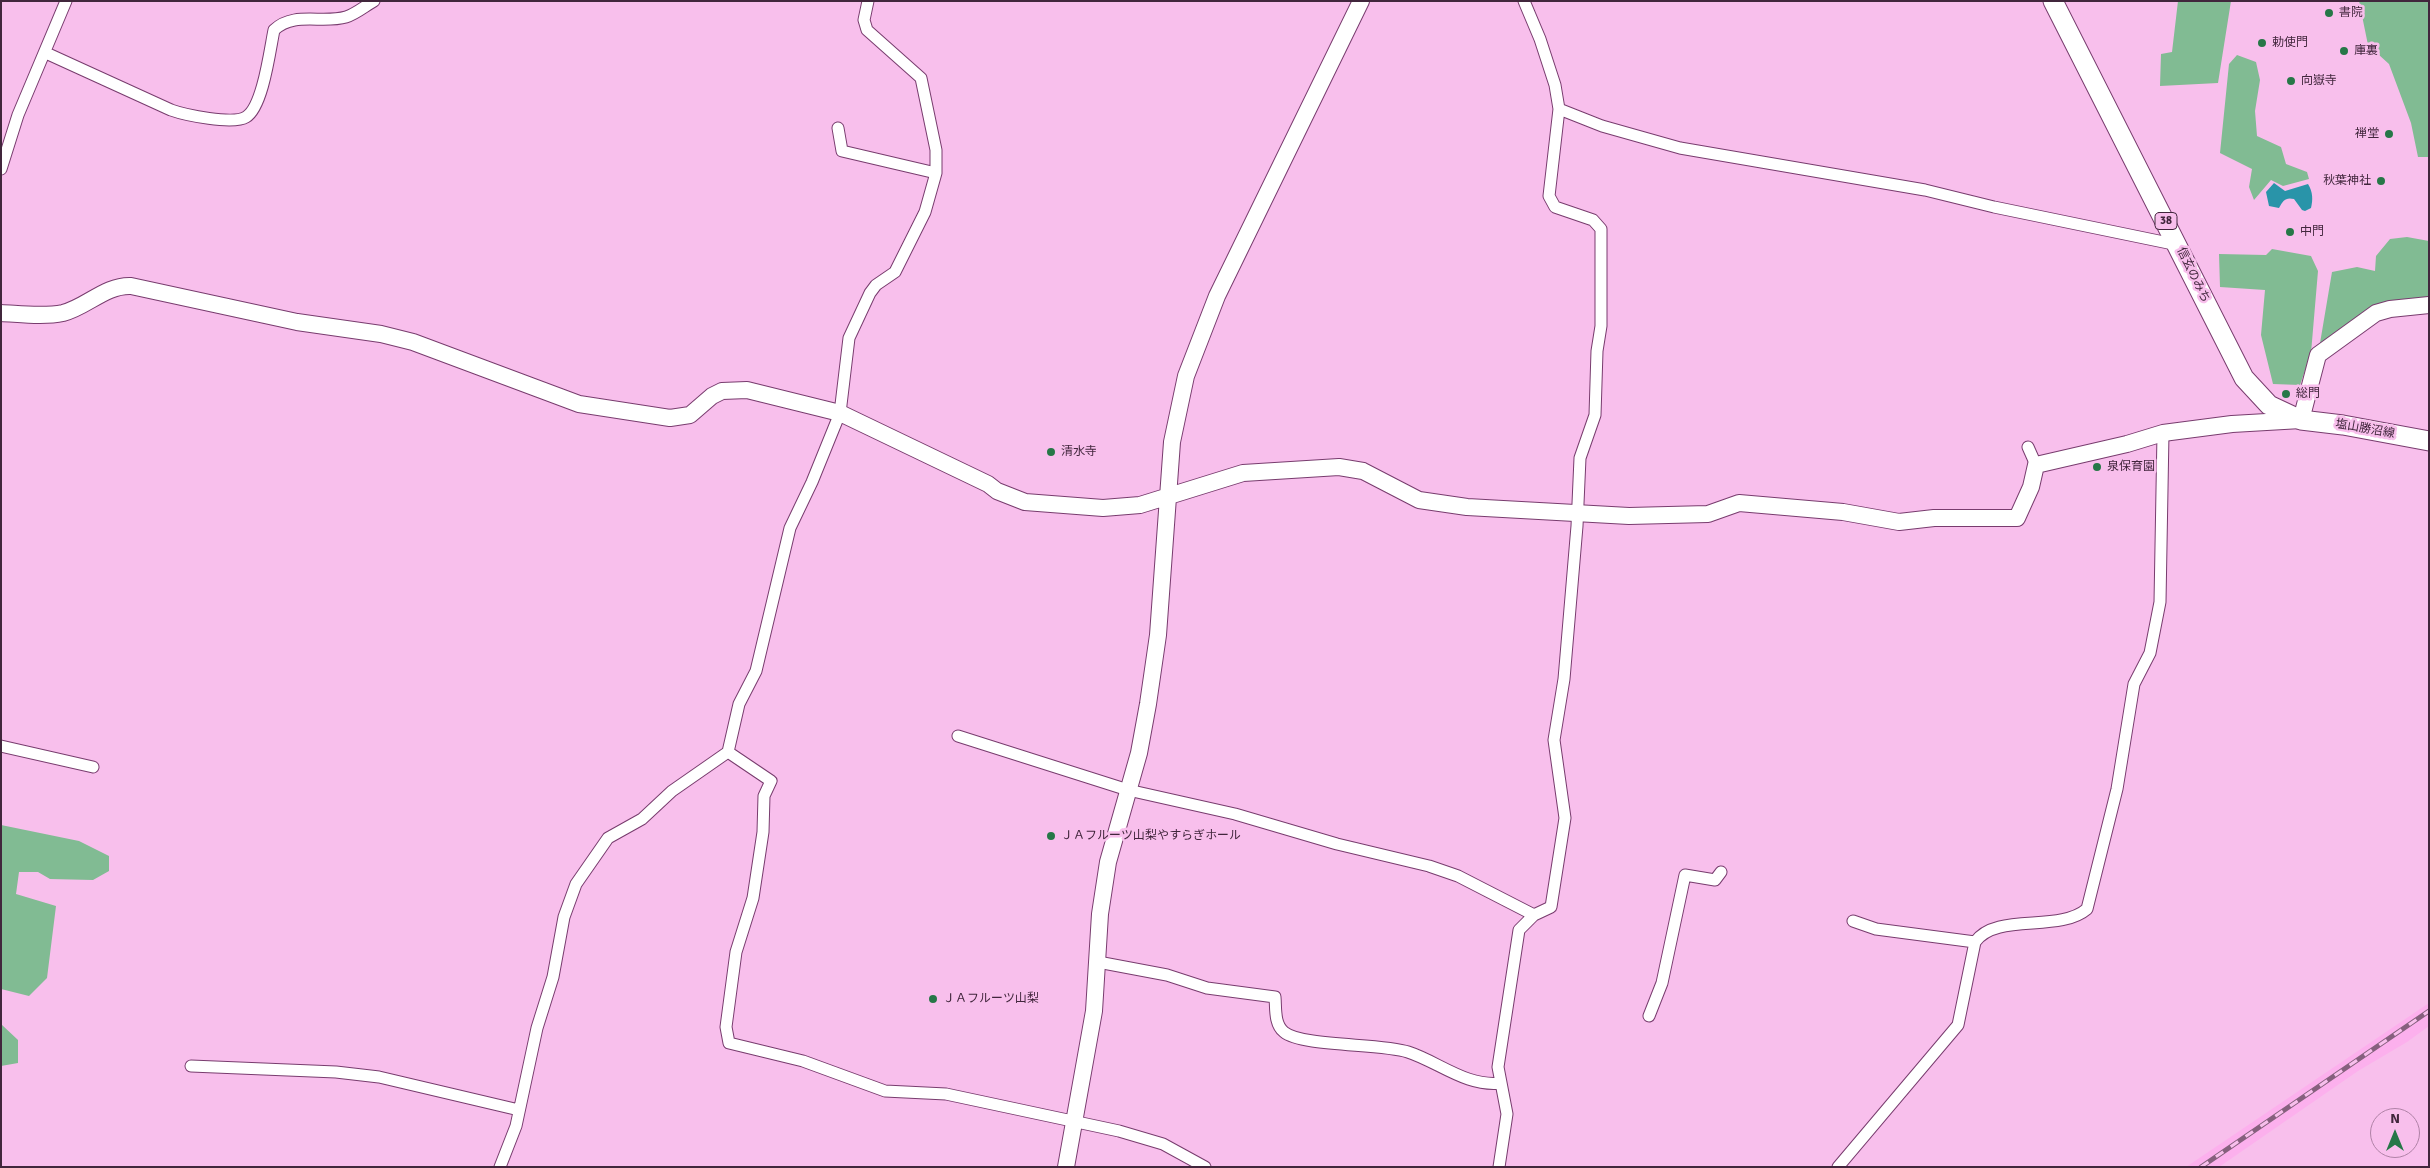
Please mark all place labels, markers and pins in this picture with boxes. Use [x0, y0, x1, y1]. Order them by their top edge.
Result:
place label: 書院 [2339, 6, 2363, 20]
marker: 書院 [2323, 7, 2335, 19]
place label: 勅使門 [2272, 36, 2308, 50]
marker: 勅使門 [2256, 37, 2268, 49]
place label: 庫裏 [2354, 44, 2378, 58]
marker: 庫裏 [2338, 45, 2350, 57]
place label: 向嶽寺 [2301, 74, 2337, 88]
marker: 向嶽寺 [2285, 75, 2297, 87]
place label: 禅堂 [2355, 127, 2379, 141]
marker: 禅堂 [2383, 128, 2395, 140]
place label: 秋葉神社 [2323, 174, 2371, 188]
marker: 秋葉神社 [2375, 175, 2387, 187]
place label: 中門 [2300, 225, 2324, 239]
marker: 中門 [2284, 226, 2296, 238]
place label: 総門 [2296, 387, 2320, 401]
marker: 総門 [2280, 388, 2292, 400]
place label: 清水寺 [1061, 445, 1097, 459]
marker: 清水寺 [1045, 446, 1057, 458]
place label: 泉保育園 [2107, 460, 2155, 474]
marker: 泉保育園 [2091, 461, 2103, 473]
place label: ＪＡフルーツ山梨やすらぎホール [1061, 829, 1241, 843]
marker: ＪＡフルーツ山梨やすらぎホール [1045, 830, 1057, 842]
place label: ＪＡフルーツ山梨 [943, 992, 1039, 1006]
marker: ＪＡフルーツ山梨 [927, 993, 939, 1005]

